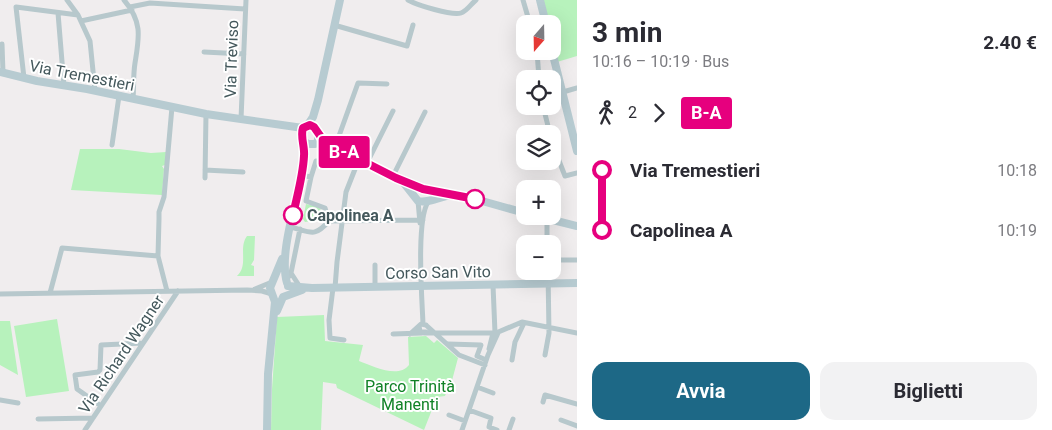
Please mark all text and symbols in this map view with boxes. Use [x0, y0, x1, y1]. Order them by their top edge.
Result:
north arrow [516, 15, 561, 60]
map controls [516, 15, 561, 280]
text: 3 min [592, 16, 662, 49]
street label: Via Treviso [221, 20, 242, 98]
text: 2.40 € [983, 31, 1037, 54]
text: 10:16 – 10:19 · Bus [592, 52, 729, 71]
street label: Via Tremestieri [28, 56, 136, 95]
button: locate [516, 70, 561, 115]
icon: walk [592, 99, 620, 127]
icon: forward [645, 99, 673, 127]
text: B-A [691, 102, 722, 123]
text: 2 [628, 103, 637, 122]
button: layers [516, 125, 561, 170]
line badge: B-A [315, 136, 373, 168]
text: B-A [329, 141, 359, 162]
text: Via Tremestieri [630, 159, 760, 182]
text: 10:18 [997, 161, 1037, 180]
button: + [516, 180, 561, 225]
unlabelled marker [465, 189, 485, 209]
marker: Capolinea A [283, 205, 303, 225]
place label: Capolinea A [307, 206, 394, 225]
text: Capolinea A [630, 219, 733, 242]
text: 10:19 [997, 221, 1037, 240]
button: − [516, 235, 561, 280]
street label: Corso San Vito [385, 262, 491, 283]
street label: Via Richard Wagner [75, 291, 168, 417]
button: Avvia [592, 362, 810, 420]
button: Biglietti [820, 362, 1037, 420]
park label: Parco Trinità Manenti [365, 377, 455, 414]

